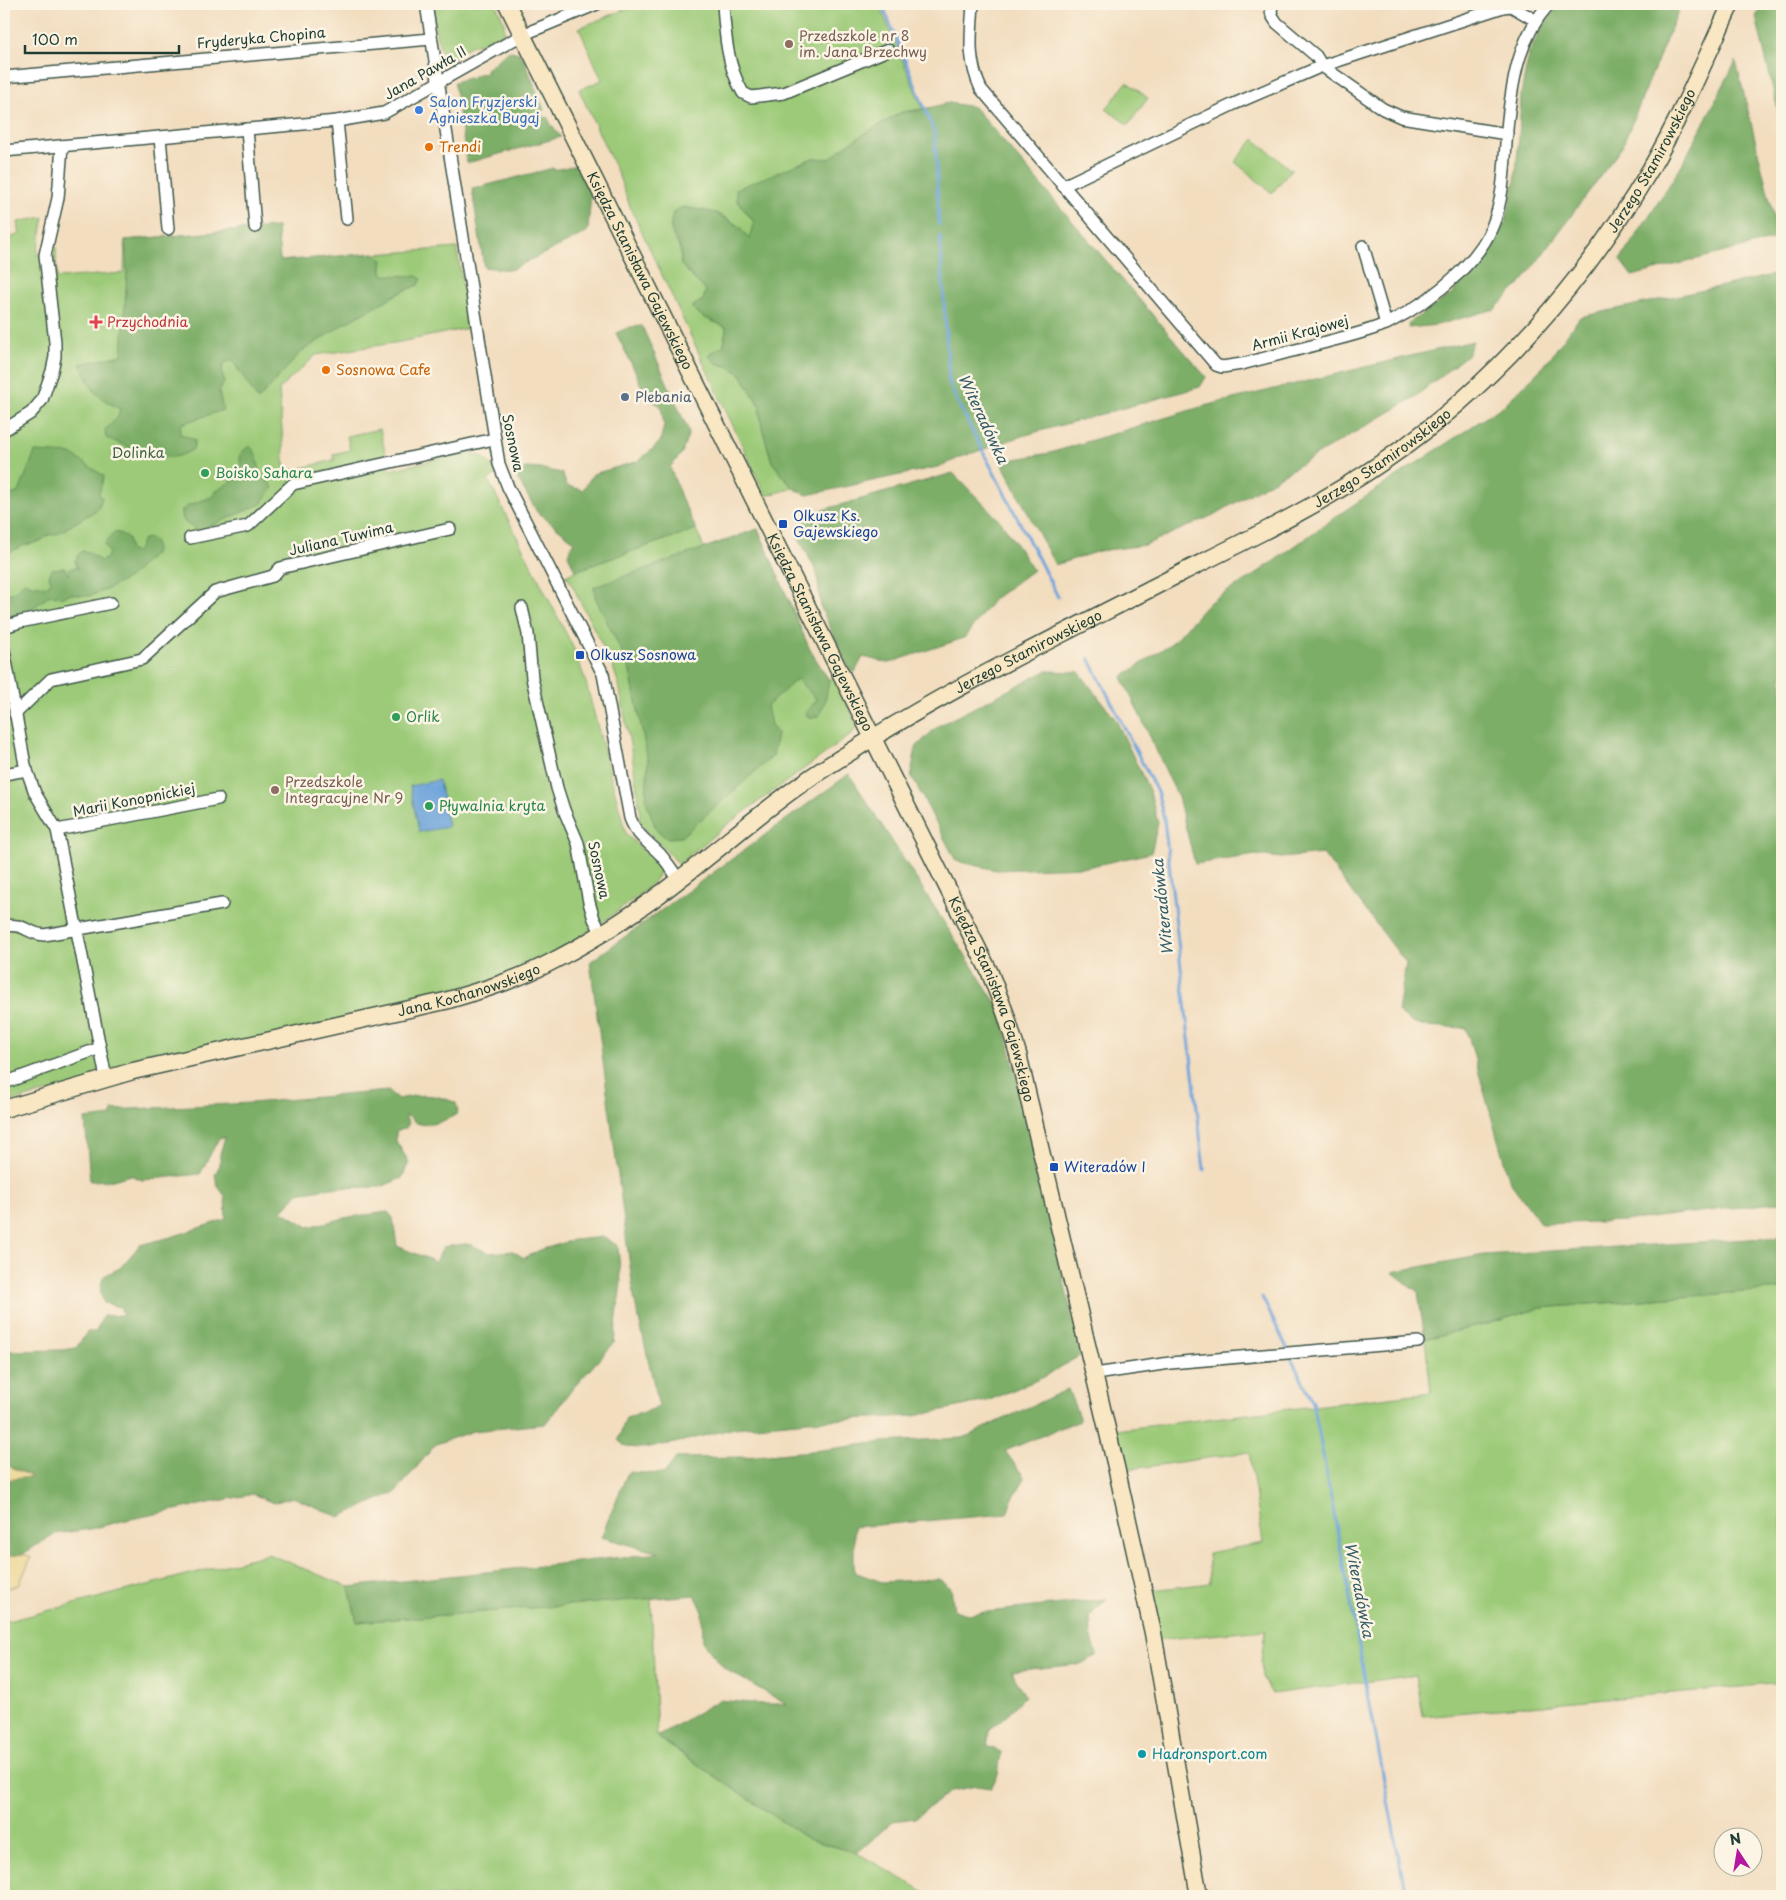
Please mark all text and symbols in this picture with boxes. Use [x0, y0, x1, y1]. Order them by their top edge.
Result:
street label: Fryderyka Chopina [196, 21, 326, 54]
scale bar [25, 22, 179, 54]
place label: Przedszkole nr 8 im. Jana Brzechwy [799, 25, 927, 62]
text: 100 m [32, 27, 78, 50]
marker: Przedszkole nr 8 im. Jana Brzechwy [783, 38, 795, 50]
street label: Jana Pawła II [380, 41, 470, 105]
street label: Jerzego Stamirowskiego [1602, 85, 1700, 237]
place label: Salon Fryzjerski Agnieszka Bugaj [429, 91, 540, 128]
marker: Salon Fryzjerski Agnieszka Bugaj [413, 104, 425, 116]
place label: Trendi [439, 136, 481, 157]
marker: Trendi [423, 141, 435, 153]
street label: Księdza Stanisława Gajewskiego [582, 168, 699, 373]
street label: Armii Krajowej [1249, 310, 1351, 356]
place label: Przychodnia [107, 311, 189, 332]
marker: Przychodnia [89, 315, 103, 329]
place label: Sosnowa Cafe [336, 359, 431, 380]
marker: Sosnowa Cafe [320, 364, 332, 376]
water label: Witeradówka [954, 370, 1015, 468]
place label: Plebania [635, 386, 692, 407]
marker: Plebania [619, 391, 631, 403]
street label: Jerzego Stamirowskiego [1309, 403, 1455, 513]
street label: Sosnowa [497, 412, 530, 474]
park label: Dolinka [112, 442, 165, 463]
place label: Boisko Sahara [215, 462, 313, 483]
marker: Boisko Sahara [199, 467, 211, 479]
place label: Olkusz Ks. Gajewskiego [793, 505, 878, 542]
street label: Juliana Tuwima [287, 516, 395, 561]
marker: Olkusz Ks. Gajewskiego [777, 518, 789, 530]
street label: Księdza Stanisława Gajewskiego [762, 529, 879, 735]
street label: Jerzego Stamirowskiego [951, 604, 1105, 698]
place label: Olkusz Sosnowa [590, 644, 696, 665]
marker: Olkusz Sosnowa [574, 649, 586, 661]
place label: Orlik [406, 706, 440, 727]
marker: Orlik [390, 711, 402, 723]
place label: Przedszkole Integracyjne Nr 9 [285, 771, 403, 808]
street label: Marii Konopnickiej [71, 777, 197, 822]
marker: Przedszkole Integracyjne Nr 9 [269, 784, 281, 796]
place label: Pływalnia kryta [439, 795, 545, 816]
marker: Pływalnia kryta [423, 800, 435, 812]
street label: Sosnowa [583, 839, 616, 901]
water label: Witeradówka [1145, 857, 1178, 956]
street label: Księdza Stanisława Gajewskiego [943, 893, 1040, 1104]
street label: Jana Kochanowskiego [395, 958, 544, 1021]
place label: Witeradów I [1064, 1156, 1146, 1177]
marker: Witeradów I [1048, 1161, 1060, 1173]
water label: Witeradówka [1340, 1540, 1381, 1640]
place label: Hadronsport.com [1152, 1743, 1268, 1764]
marker: Hadronsport.com [1136, 1748, 1148, 1760]
text: N [1728, 1827, 1743, 1850]
north arrow [1714, 1828, 1764, 1878]

